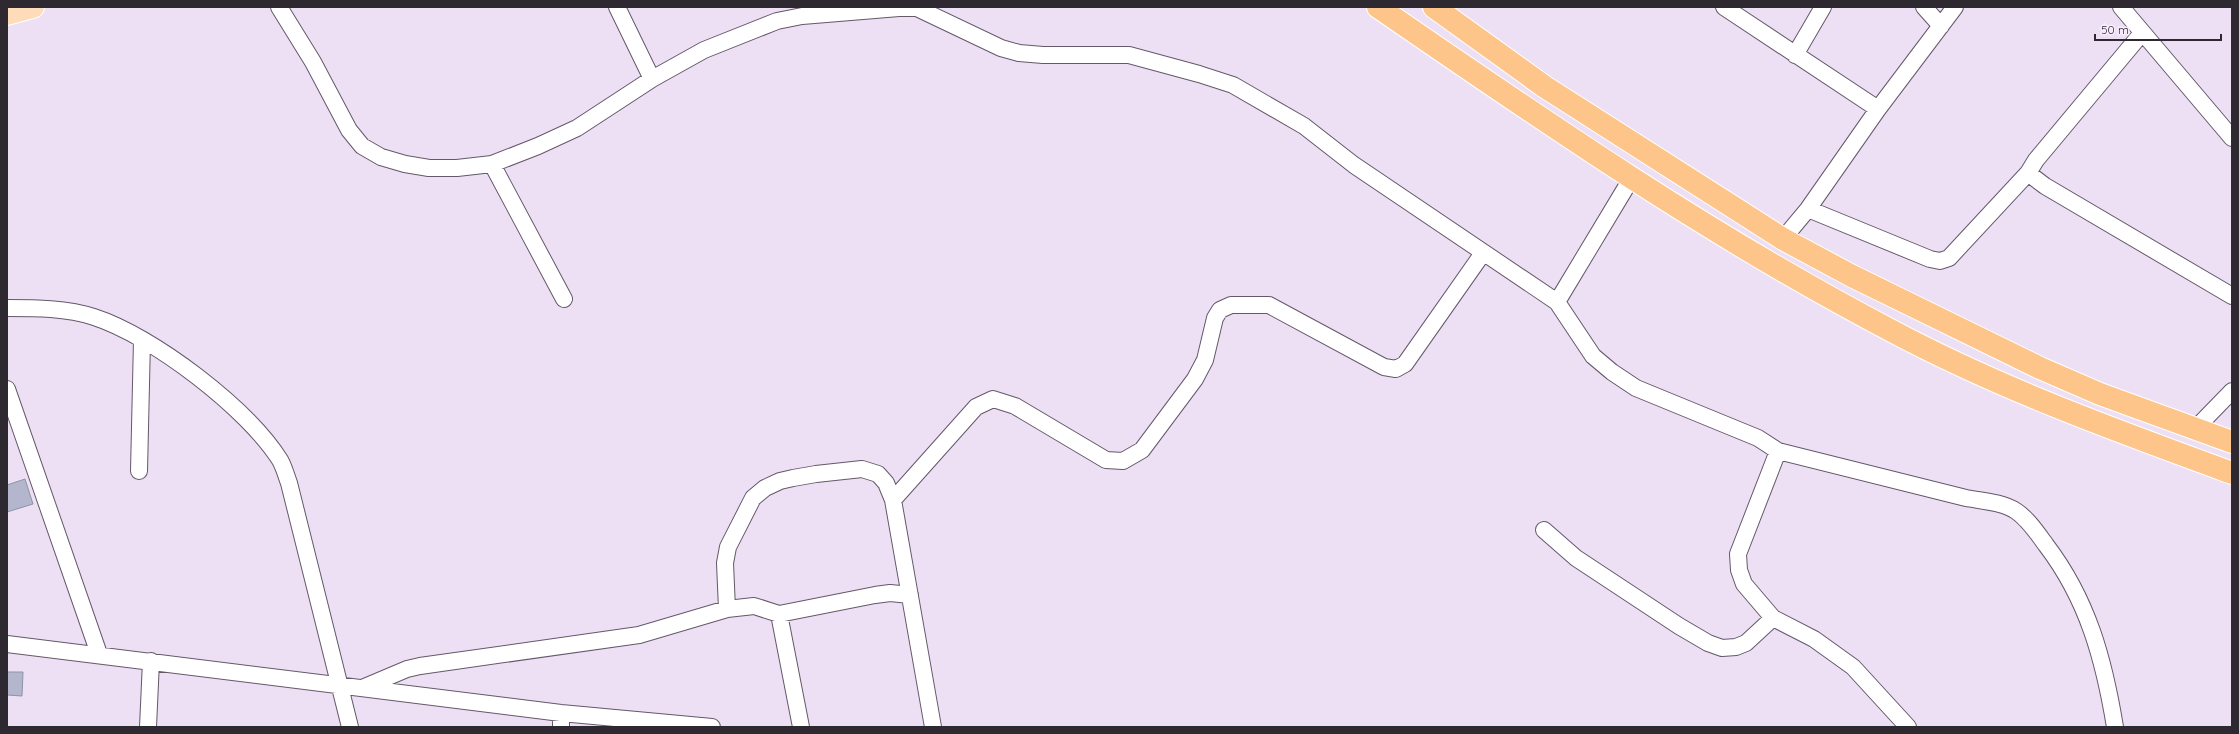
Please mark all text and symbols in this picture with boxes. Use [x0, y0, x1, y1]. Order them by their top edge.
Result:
scale bar [2095, 16, 2221, 42]
text: 50 m [2101, 22, 2129, 37]

